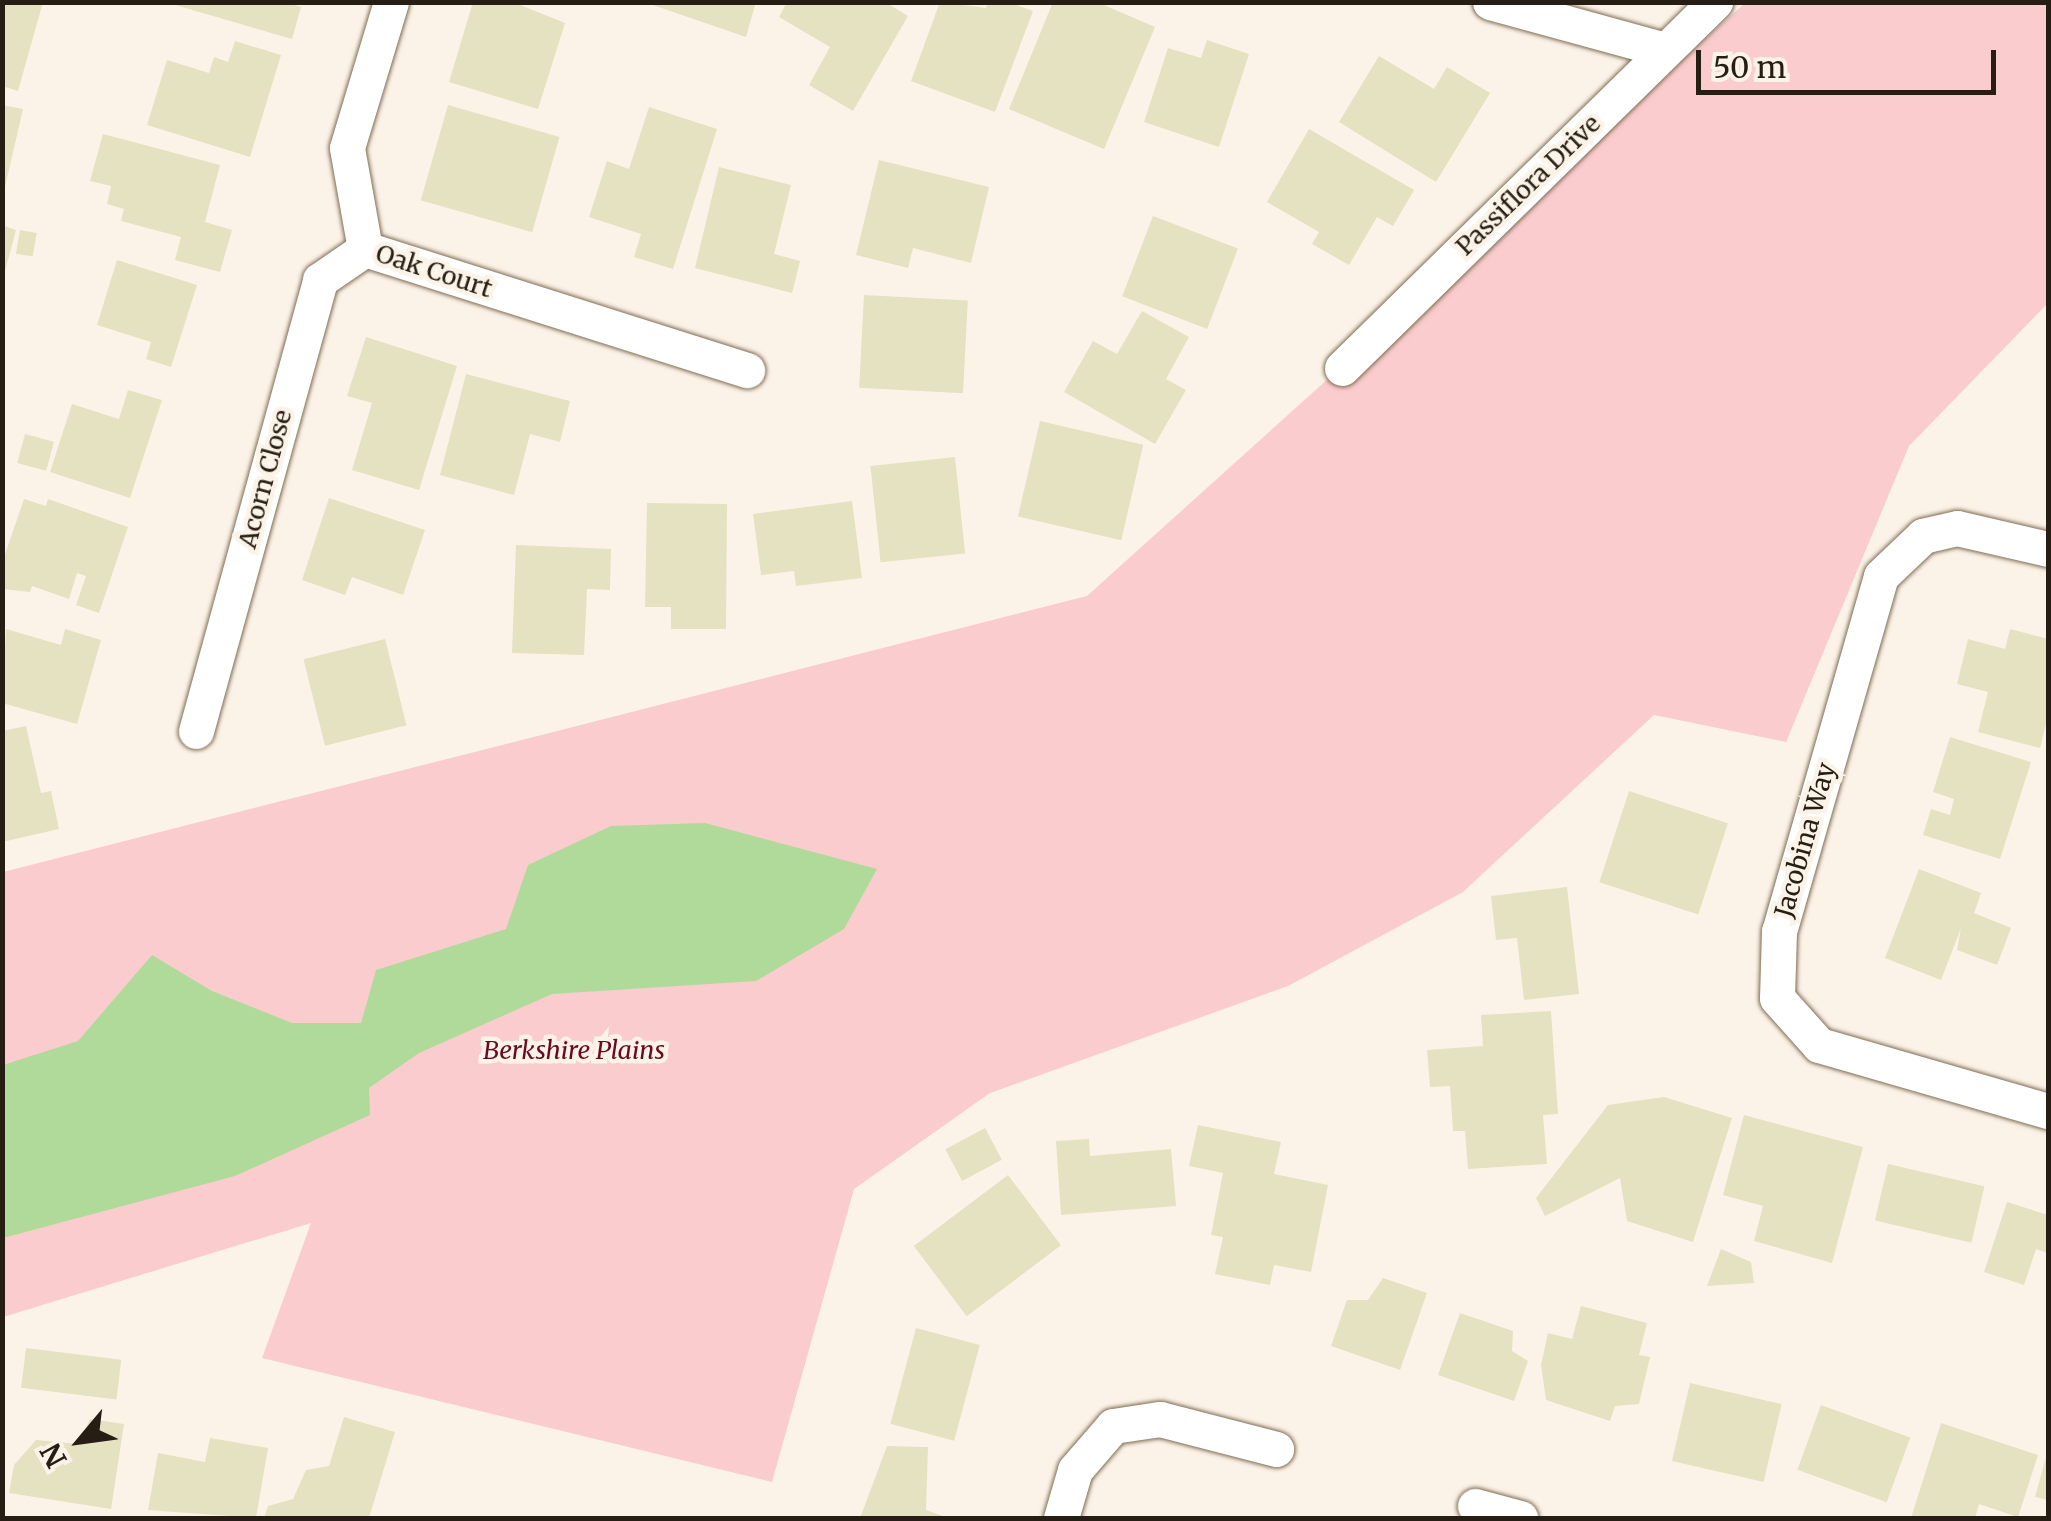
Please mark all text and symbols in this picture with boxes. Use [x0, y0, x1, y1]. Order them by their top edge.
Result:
scale bar [1701, 30, 2001, 92]
text: 50 m [1713, 48, 1786, 86]
street label: Passiflora Drive [1450, 109, 1606, 261]
street label: Oak Court [372, 238, 496, 304]
street label: Acorn Close [232, 406, 298, 552]
street label: Jacobina Way [1769, 759, 1841, 921]
park label: Berkshire Plains [483, 1035, 665, 1065]
north arrow [30, 1391, 130, 1491]
text: N [33, 1437, 75, 1474]

